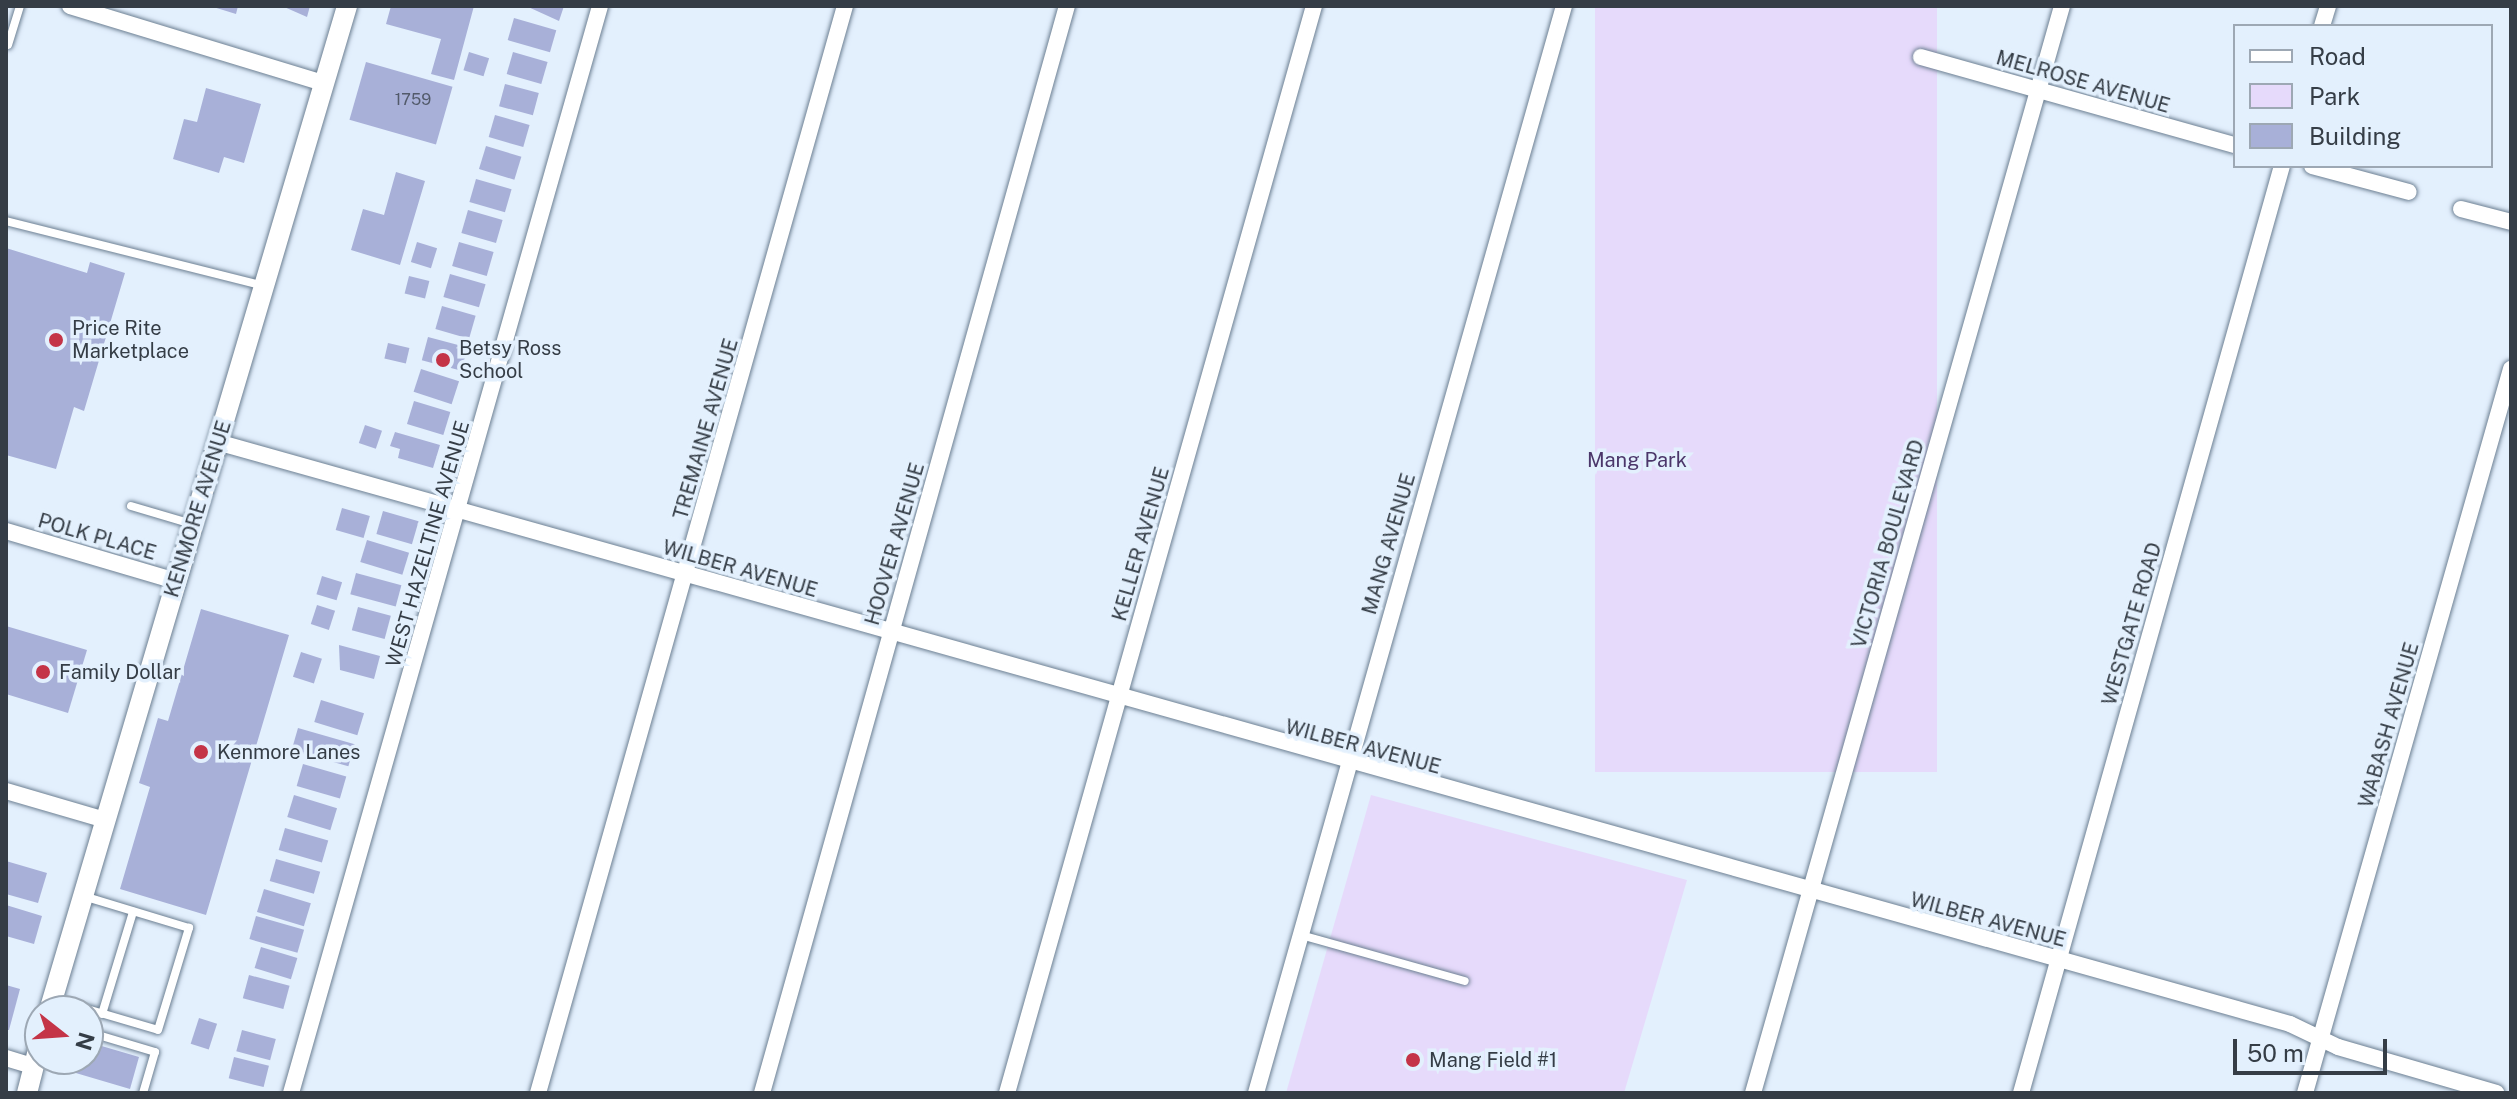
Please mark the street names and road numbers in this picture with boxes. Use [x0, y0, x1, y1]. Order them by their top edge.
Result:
street label: MELROSE AVENUE [1993, 46, 2173, 118]
street label: TREMAINE AVENUE [669, 336, 743, 522]
street label: KENMORE AVENUE [160, 418, 236, 600]
street label: WEST HAZELTINE AVENUE [381, 418, 475, 670]
street label: VICTORIA BOULEVARD [1847, 437, 1929, 651]
street label: HOOVER AVENUE [860, 460, 930, 628]
street label: KELLER AVENUE [1107, 464, 1175, 624]
street label: MANG AVENUE [1357, 471, 1421, 617]
street label: POLK PLACE [35, 509, 159, 565]
street label: WILBER AVENUE [660, 535, 820, 603]
street label: WESTGATE ROAD [2097, 540, 2167, 708]
street label: WABASH AVENUE [2354, 639, 2424, 811]
street label: WILBER AVENUE [1283, 715, 1443, 779]
street label: WILBER AVENUE [1908, 888, 2068, 952]

